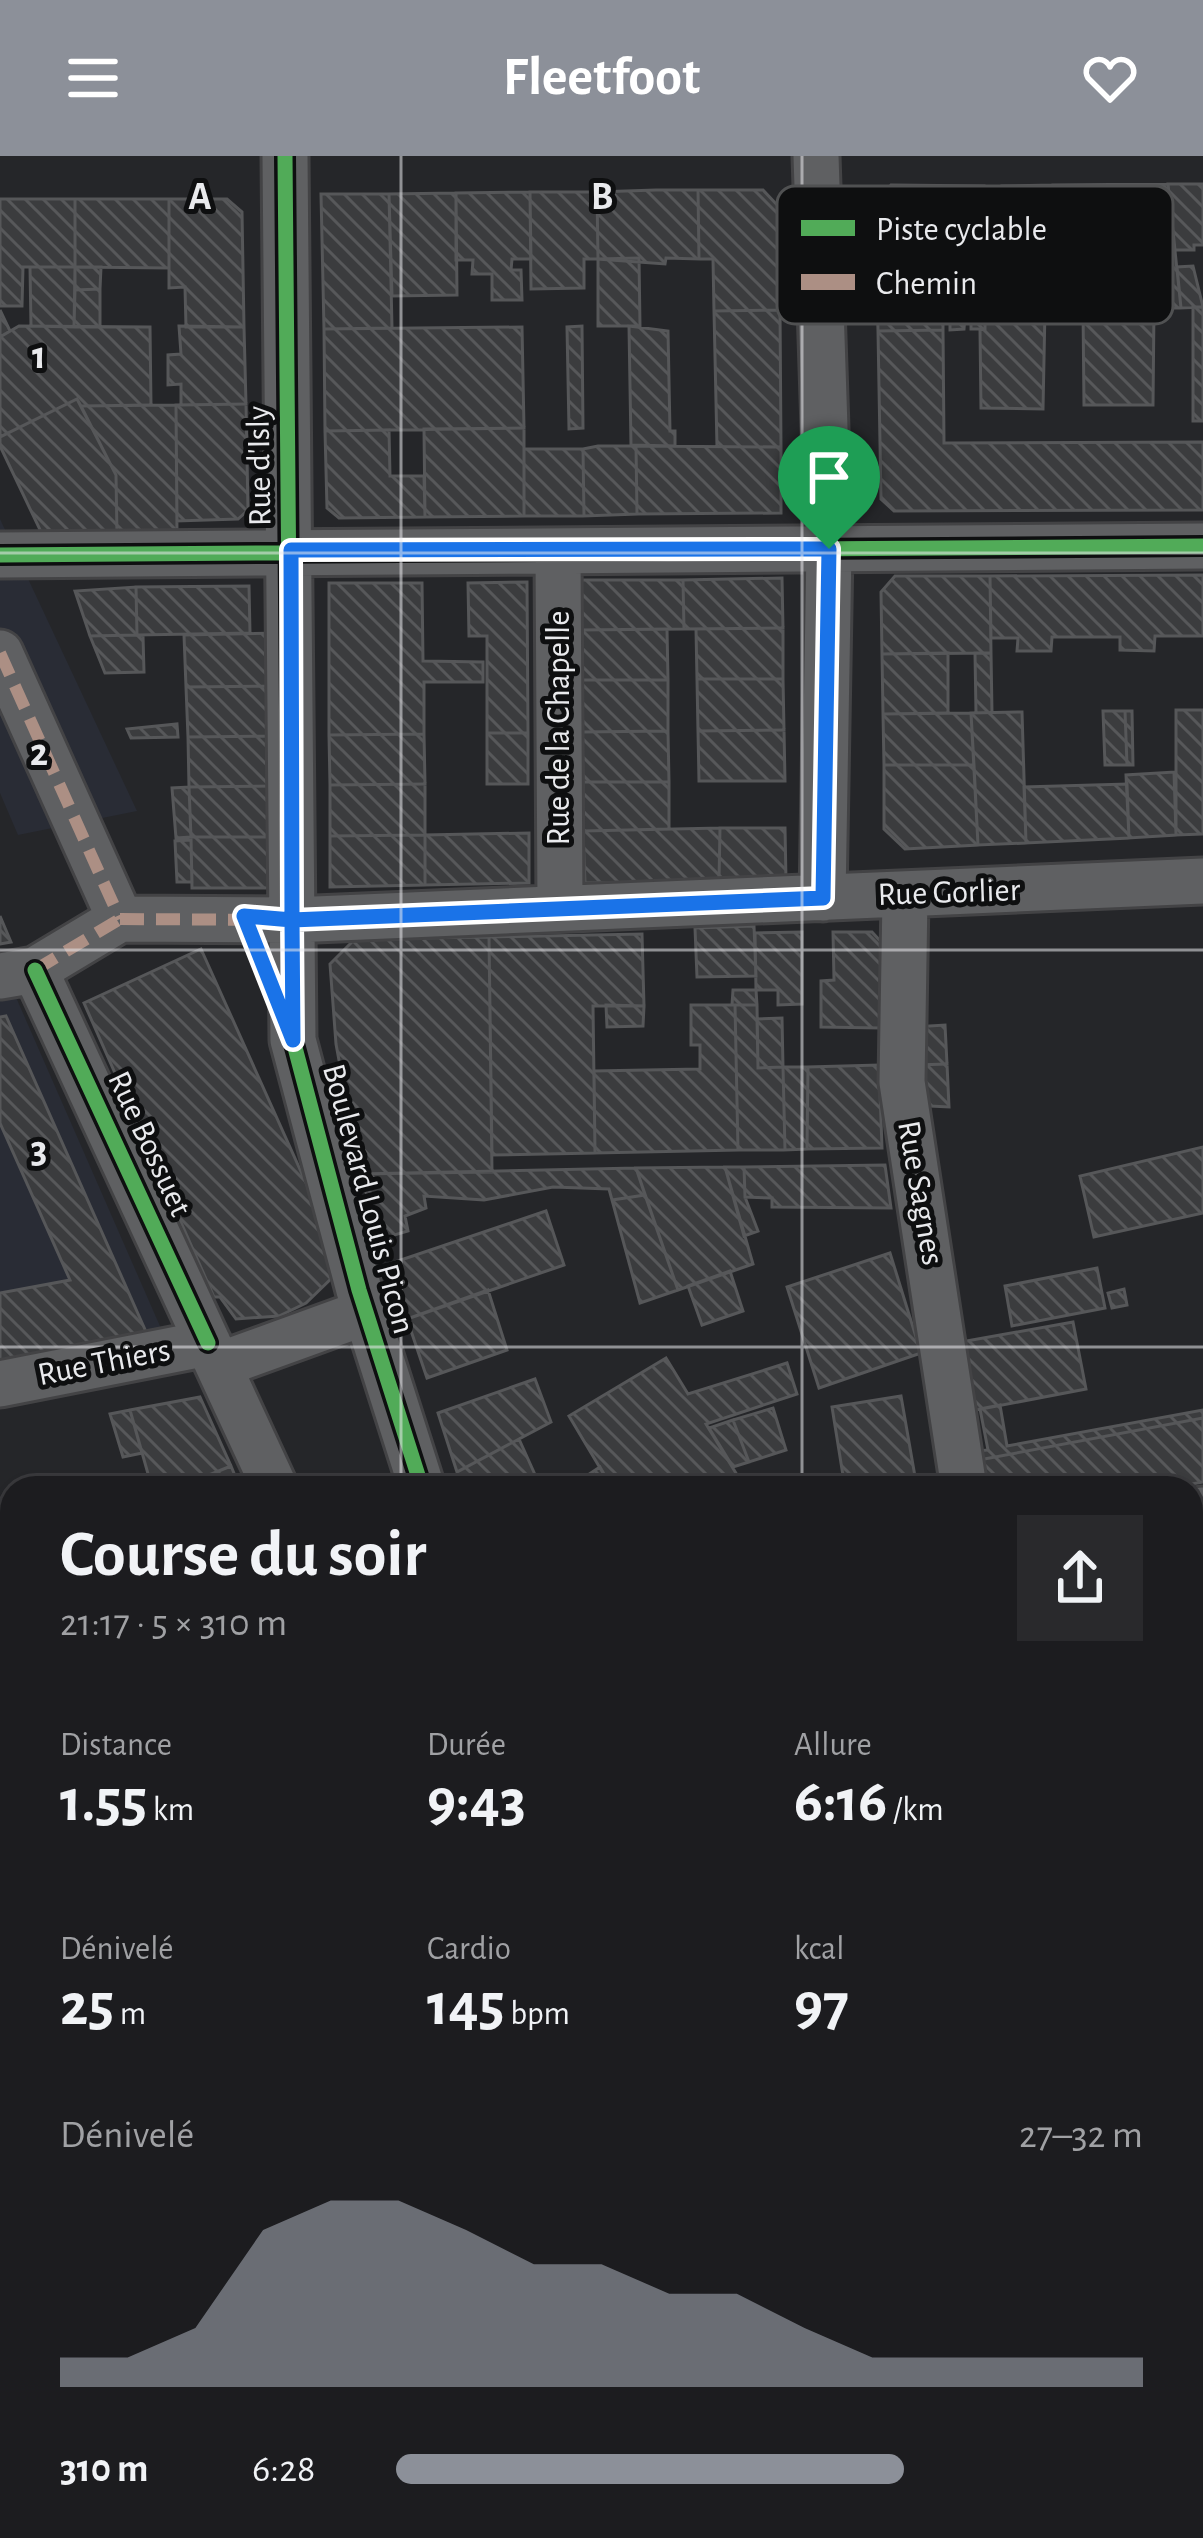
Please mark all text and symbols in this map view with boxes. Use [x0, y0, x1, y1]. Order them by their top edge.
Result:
icon: menu [60, 45, 126, 111]
icon: heart [1077, 45, 1143, 111]
text: Fleetfoot [503, 51, 700, 105]
text: A [188, 178, 212, 217]
text: B [591, 178, 613, 217]
legend [777, 186, 1173, 324]
text: Piste cyclable [876, 214, 1047, 247]
text: Chemin [876, 268, 977, 301]
text: 1 [32, 337, 46, 376]
street label: Rue d'Isly [242, 406, 278, 526]
pin [778, 426, 880, 549]
icon: arrive [796, 444, 862, 510]
street label: Rue de la Chapelle [543, 611, 576, 845]
text: 2 [30, 734, 48, 773]
street label: Rue Gorlier [877, 874, 1021, 912]
street label: Boulevard Louis Picon [316, 1060, 420, 1338]
street label: Rue Bossuet [101, 1066, 197, 1222]
street label: Rue Sagnes [891, 1118, 949, 1268]
text: 3 [31, 1131, 47, 1170]
street label: Rue Thiers [35, 1334, 173, 1392]
button: share [1017, 1515, 1143, 1641]
text: Course du soir [60, 1522, 426, 1588]
text: 21:17 · 5 × 310 m [60, 1604, 287, 1643]
text: Distance [60, 1729, 172, 1762]
text: Durée [427, 1729, 506, 1762]
text: Allure [794, 1729, 872, 1762]
text: 1.55 [60, 1772, 147, 1832]
text: 9:43 [427, 1772, 526, 1832]
text: 6:16 [794, 1772, 887, 1832]
text: km [147, 1794, 194, 1827]
text: /km [887, 1794, 944, 1827]
text: Dénivelé [60, 1933, 174, 1966]
text: Cardio [427, 1933, 511, 1966]
text: kcal [794, 1933, 844, 1966]
text: 25 [60, 1976, 114, 2036]
text: 145 [427, 1976, 505, 2036]
text: 97 [794, 1976, 849, 2036]
text: m [114, 1998, 146, 2031]
text: bpm [505, 1998, 570, 2031]
text: Dénivelé [60, 2116, 194, 2155]
text: 27–32 m [1019, 2116, 1143, 2155]
text: 310 m [60, 2450, 149, 2489]
text: 6:28 [252, 2450, 316, 2489]

